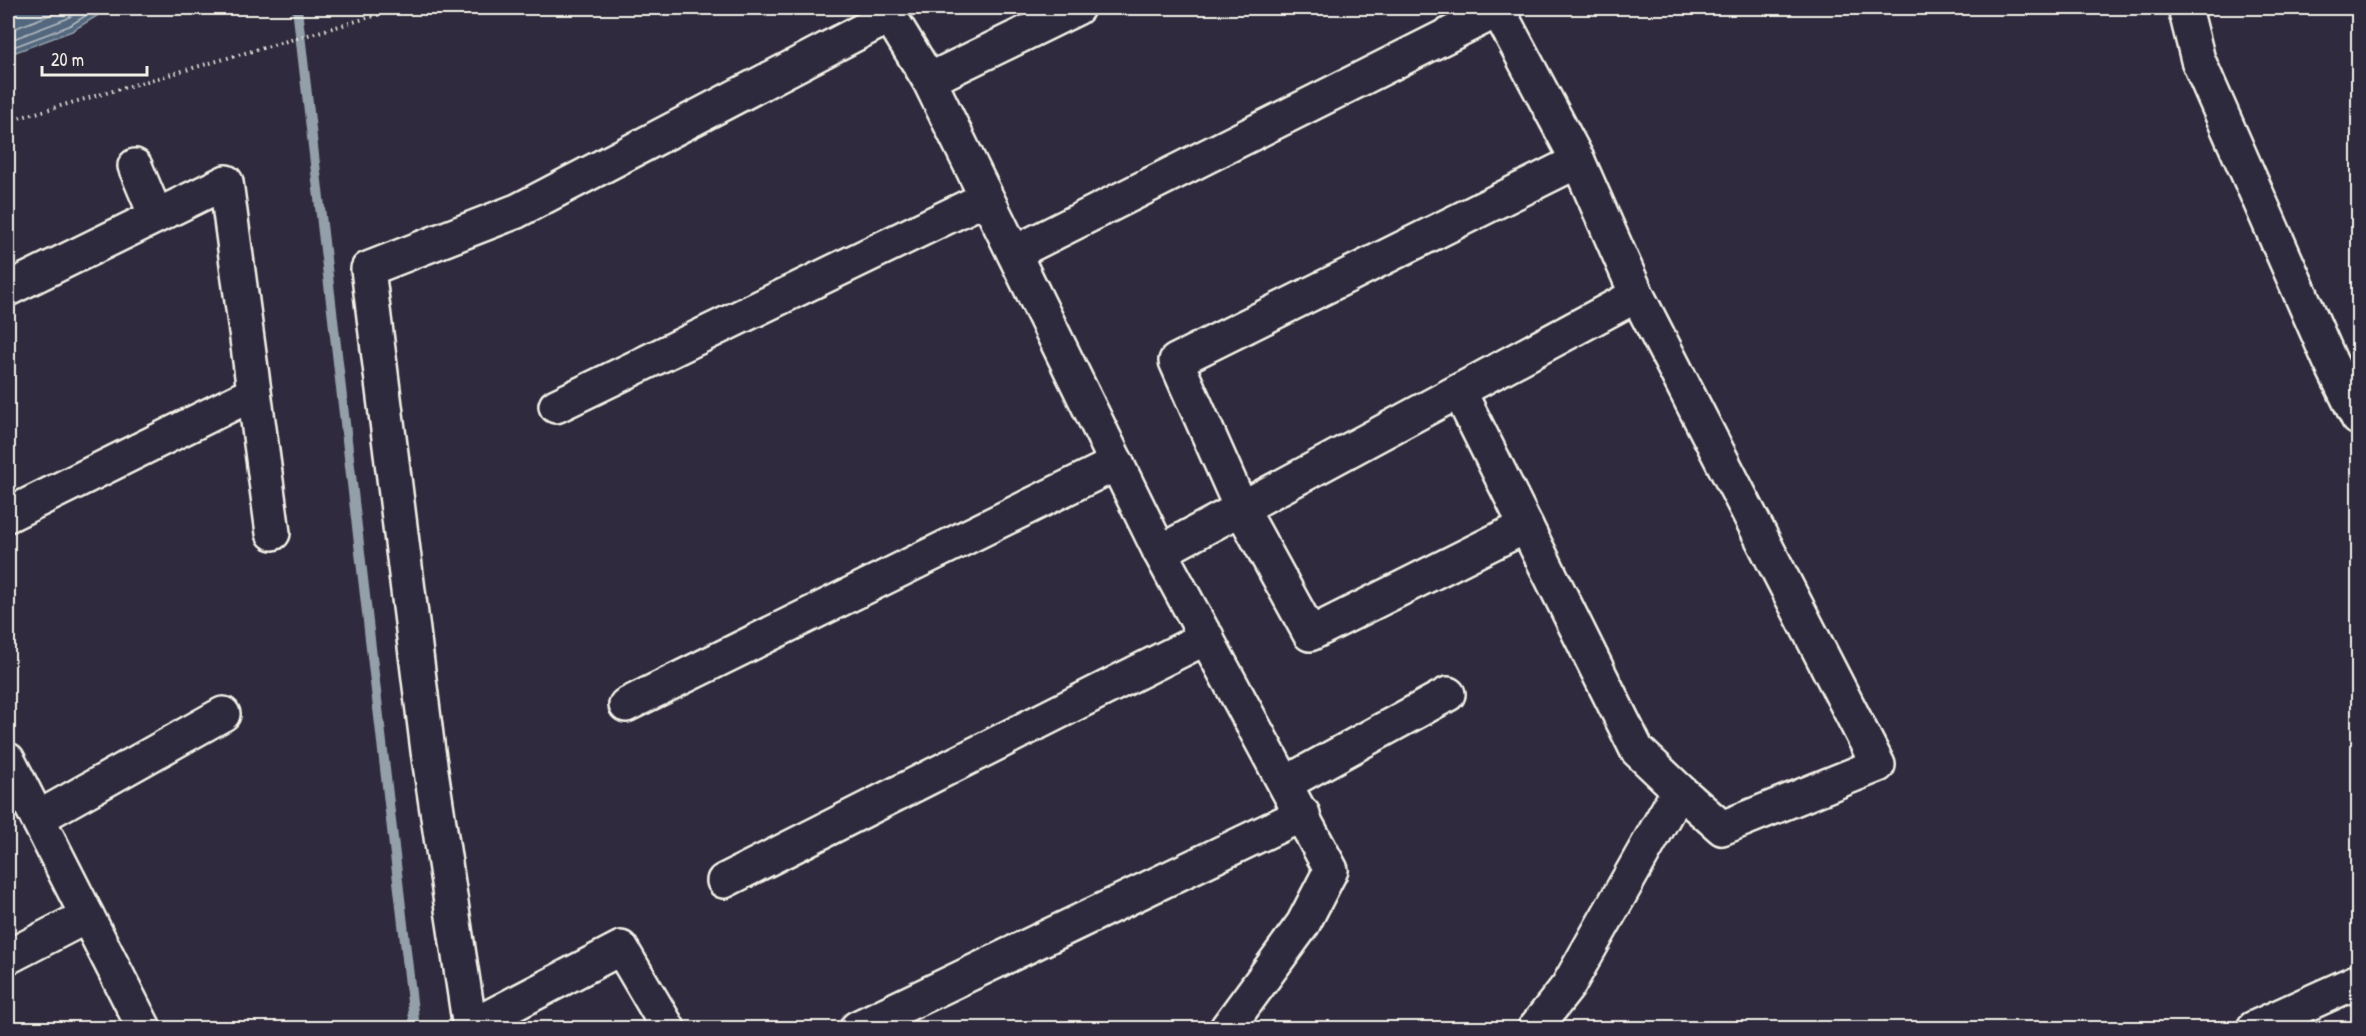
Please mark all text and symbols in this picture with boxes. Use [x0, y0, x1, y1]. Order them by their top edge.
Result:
scale bar [42, 39, 147, 77]
text: 20 m [51, 47, 84, 72]

